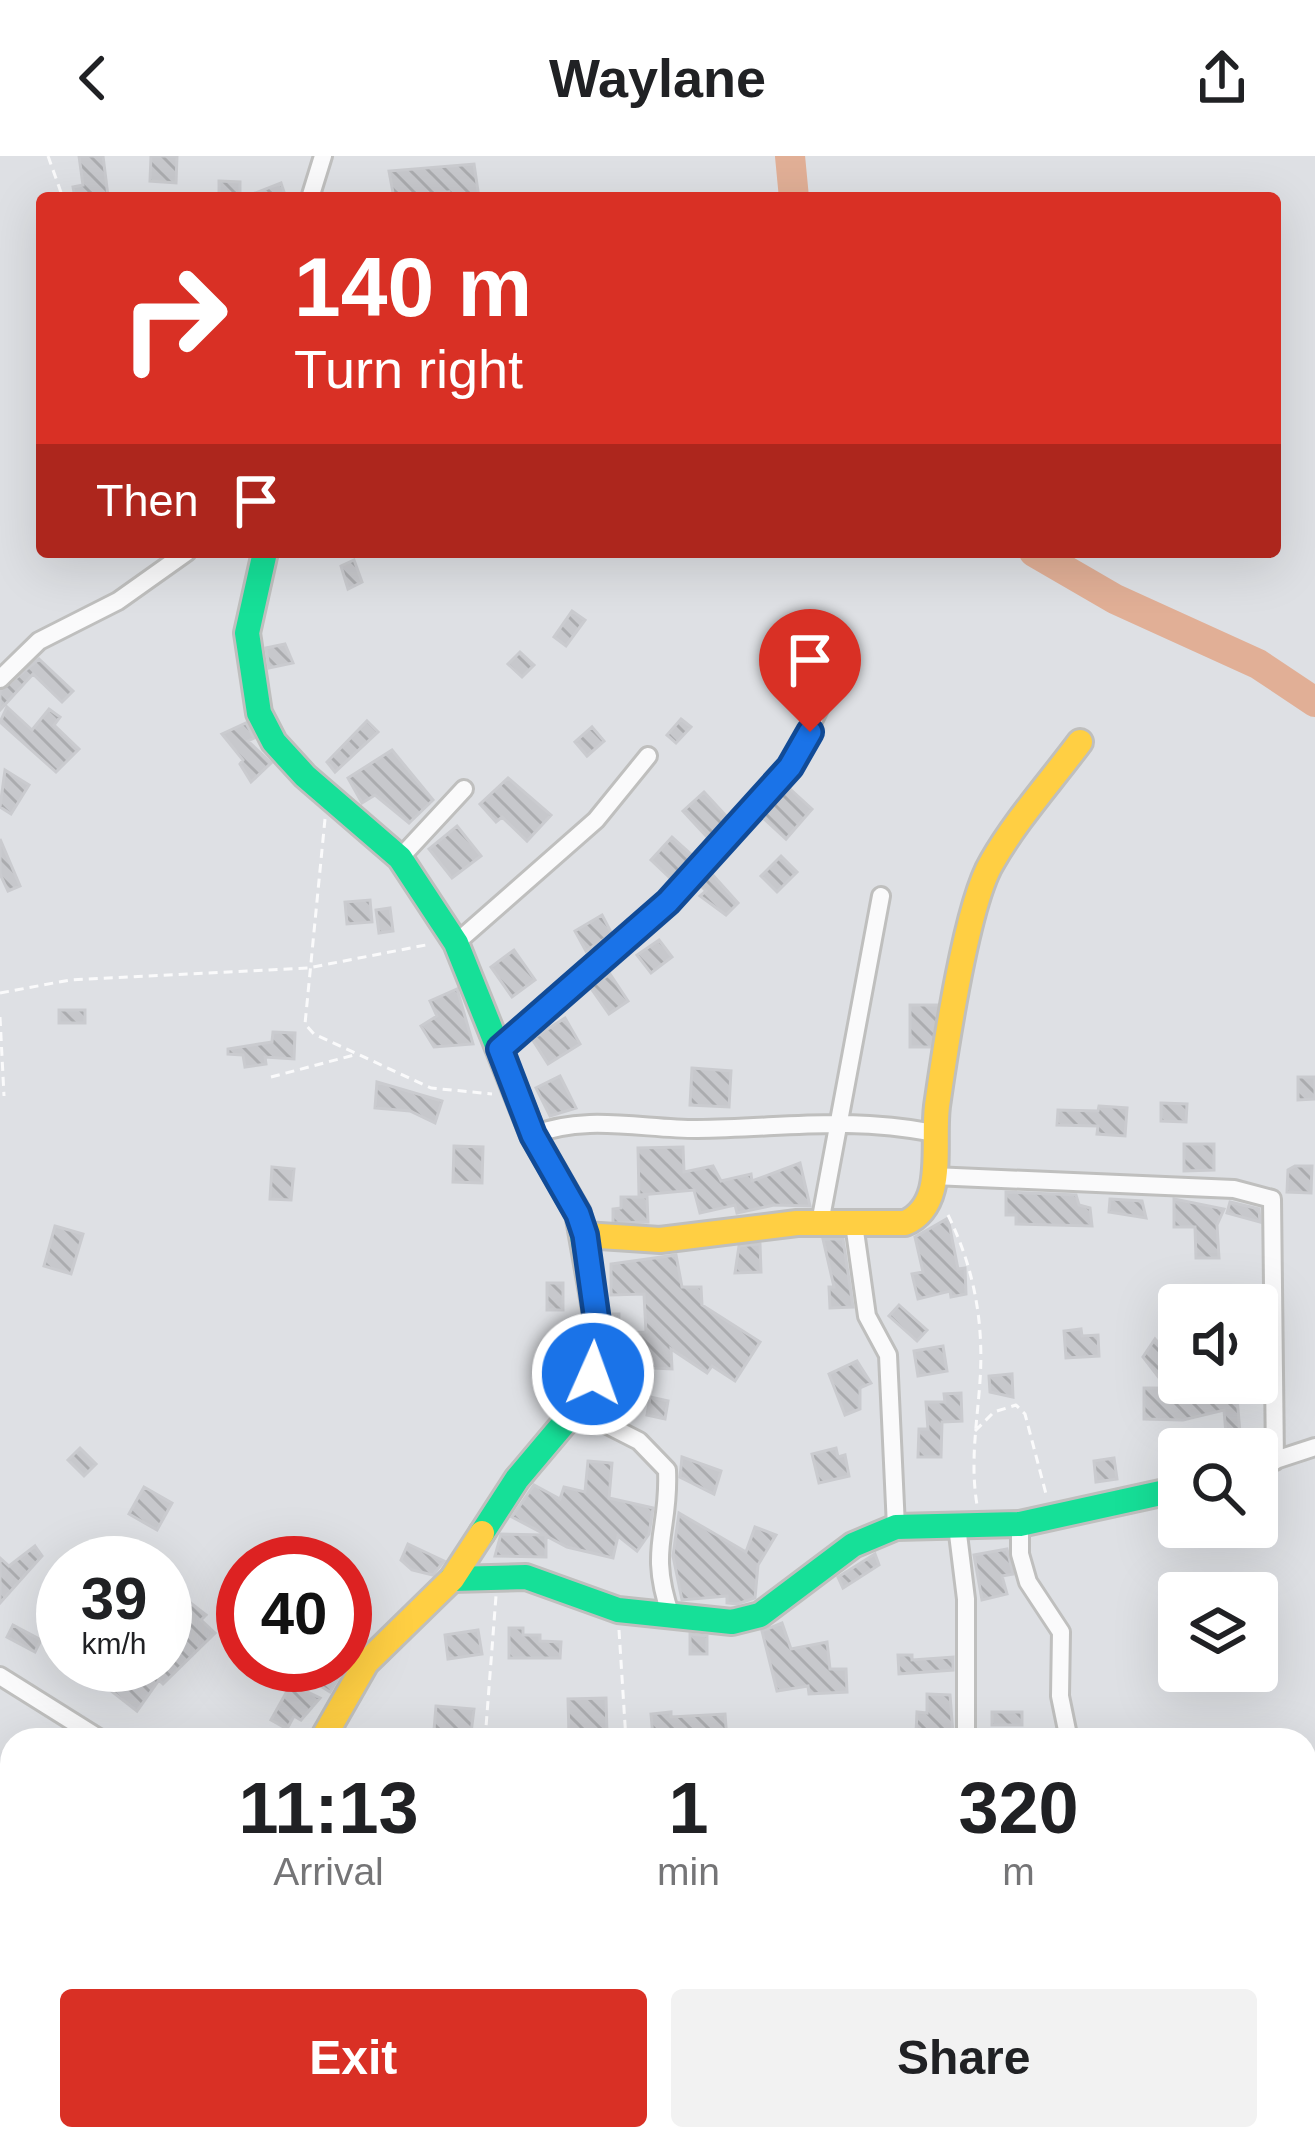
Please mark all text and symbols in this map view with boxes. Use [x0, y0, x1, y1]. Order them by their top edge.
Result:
icon: back [60, 45, 126, 111]
icon: share [1189, 45, 1255, 111]
text: Waylane [549, 48, 766, 108]
icon: right [96, 240, 252, 396]
text: 140 m [294, 240, 532, 334]
text: Turn right [294, 339, 523, 399]
icon: arrive [223, 468, 289, 534]
text: Then [96, 475, 199, 526]
pin [759, 609, 861, 732]
icon: arrive [777, 627, 843, 693]
map controls [1158, 1284, 1278, 1692]
button: sound [1158, 1284, 1278, 1404]
position arrow [530, 1311, 656, 1437]
button: search [1158, 1428, 1278, 1548]
speed limit sign: 40 [216, 1536, 372, 1692]
text: 39 [81, 1565, 147, 1632]
button: layers [1158, 1572, 1278, 1692]
text: km/h [81, 1627, 147, 1660]
text: 11:13 [238, 1768, 419, 1848]
text: 1 [668, 1768, 709, 1848]
text: 320 [958, 1768, 1079, 1848]
text: Arrival [273, 1850, 384, 1893]
text: min [657, 1850, 720, 1893]
text: m [1002, 1850, 1035, 1893]
button: Exit [60, 1989, 647, 2127]
button: Share [671, 1989, 1257, 2127]

